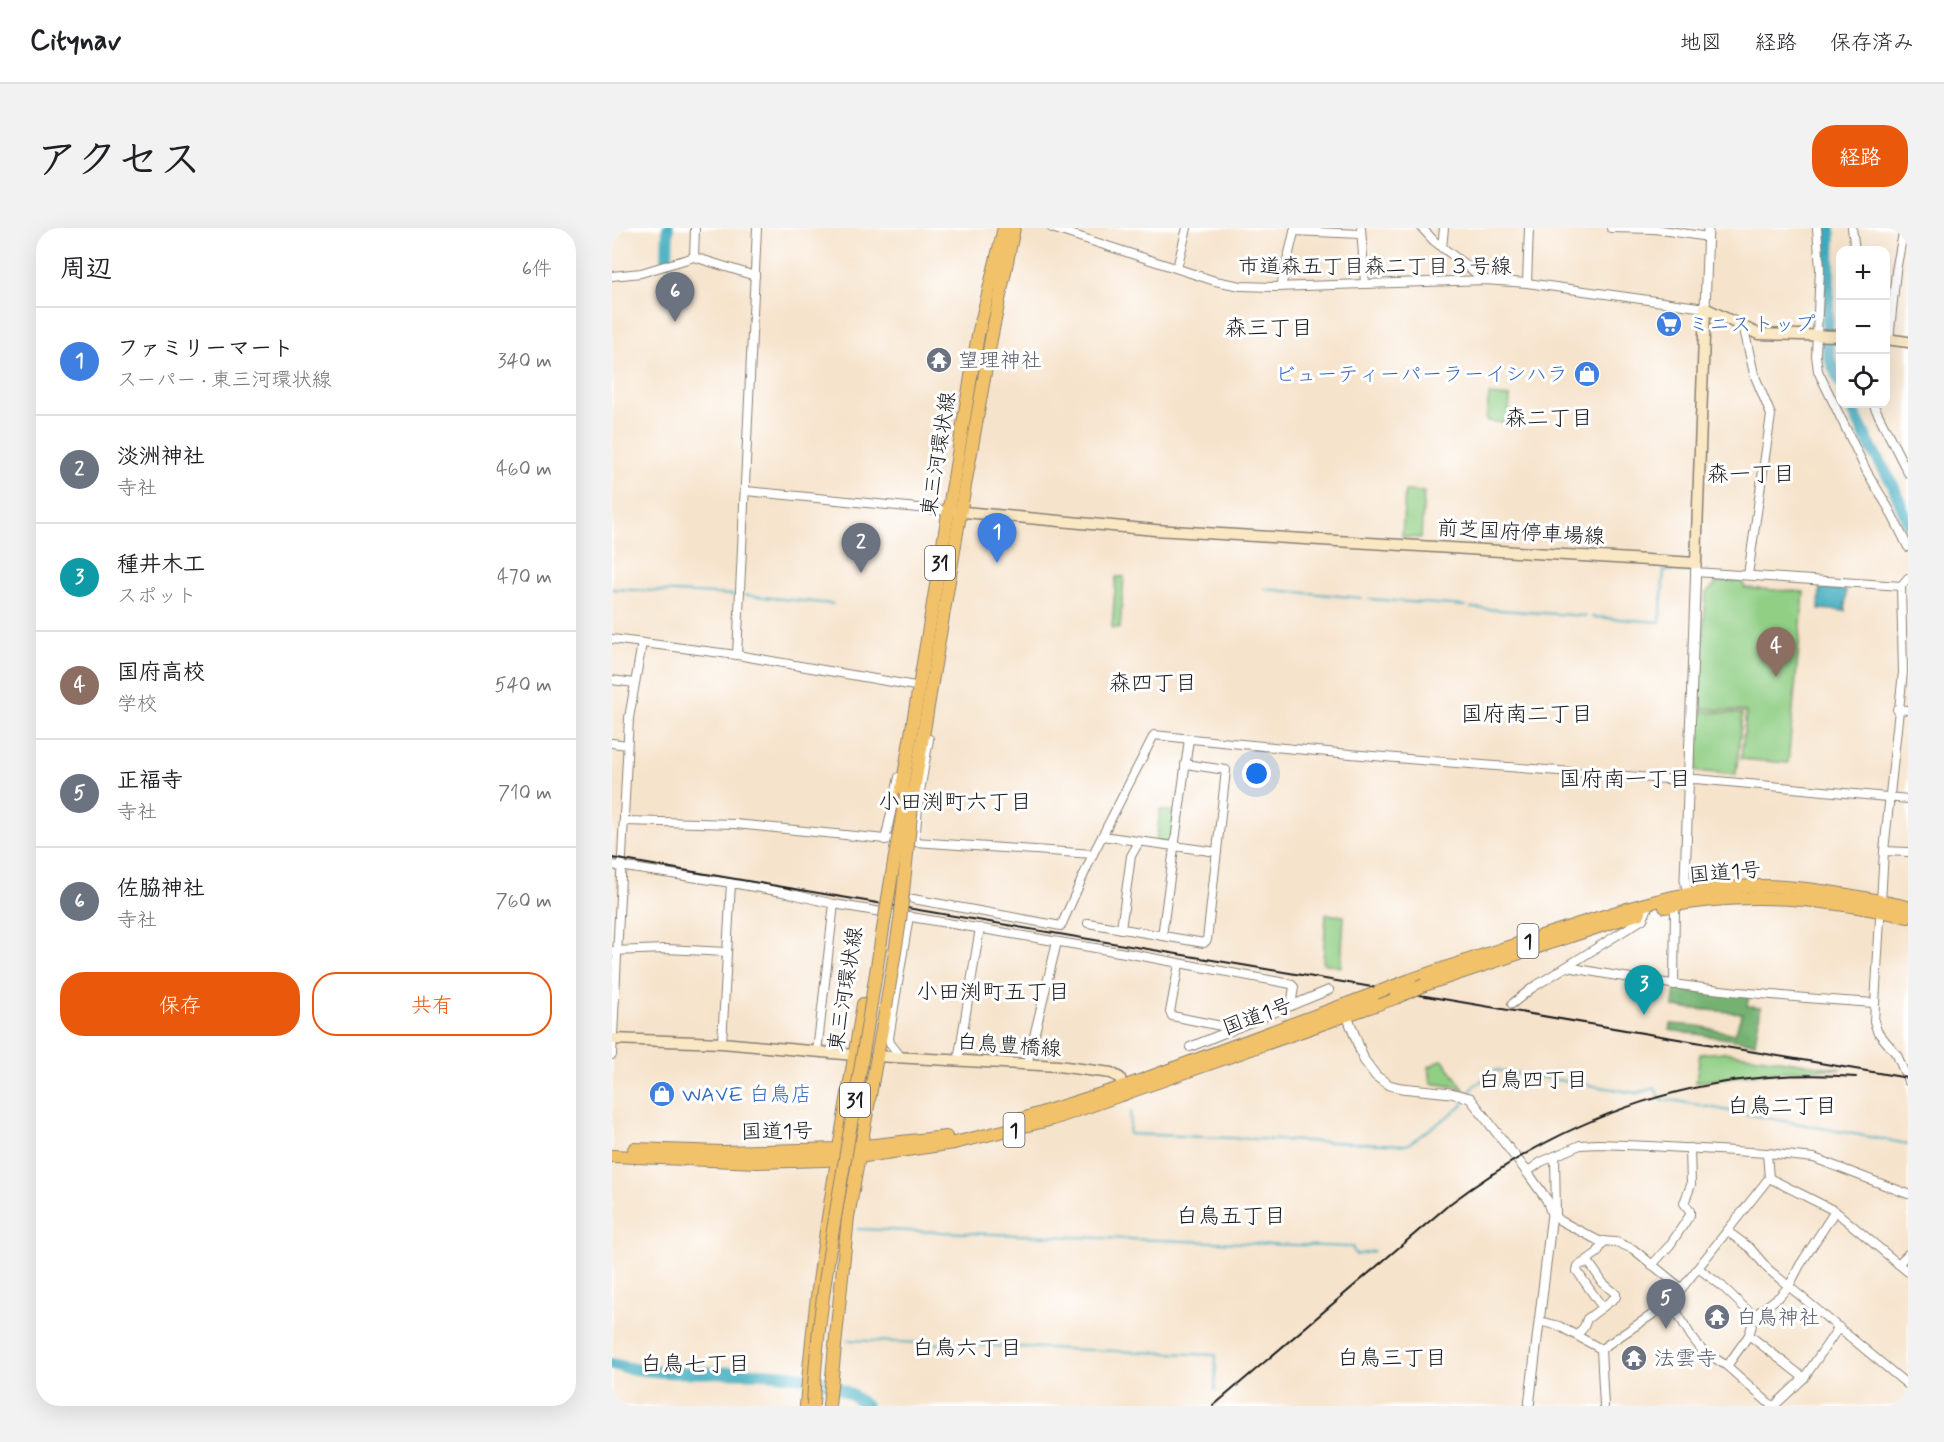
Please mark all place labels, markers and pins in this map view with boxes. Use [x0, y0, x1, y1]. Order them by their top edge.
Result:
pin: 6 [656, 272, 694, 322]
supermarket icon: ミニストップ [1654, 309, 1684, 339]
place label: ミニストップ [1688, 311, 1816, 339]
temple icon: 望理神社 [924, 345, 954, 375]
place label: 望理神社 [958, 347, 1042, 375]
shop icon: ビューティーパーラーイシハラ [1572, 359, 1602, 389]
place label: ビューティーパーラーイシハラ [1274, 361, 1568, 389]
pin: 1 [978, 514, 1016, 563]
pin: 2 [842, 524, 880, 573]
pin: 4 [1756, 628, 1796, 677]
pin: 3 [1624, 966, 1664, 1015]
shop icon: WAVE 白鳥店 [647, 1079, 677, 1109]
place label: WAVE 白鳥店 [682, 1081, 812, 1109]
pin: 5 [1646, 1280, 1686, 1329]
temple icon: 白鳥神社 [1702, 1302, 1732, 1332]
place label: 白鳥神社 [1736, 1304, 1820, 1332]
temple icon: 法雲寺 [1619, 1343, 1649, 1373]
place label: 法雲寺 [1654, 1345, 1717, 1373]

